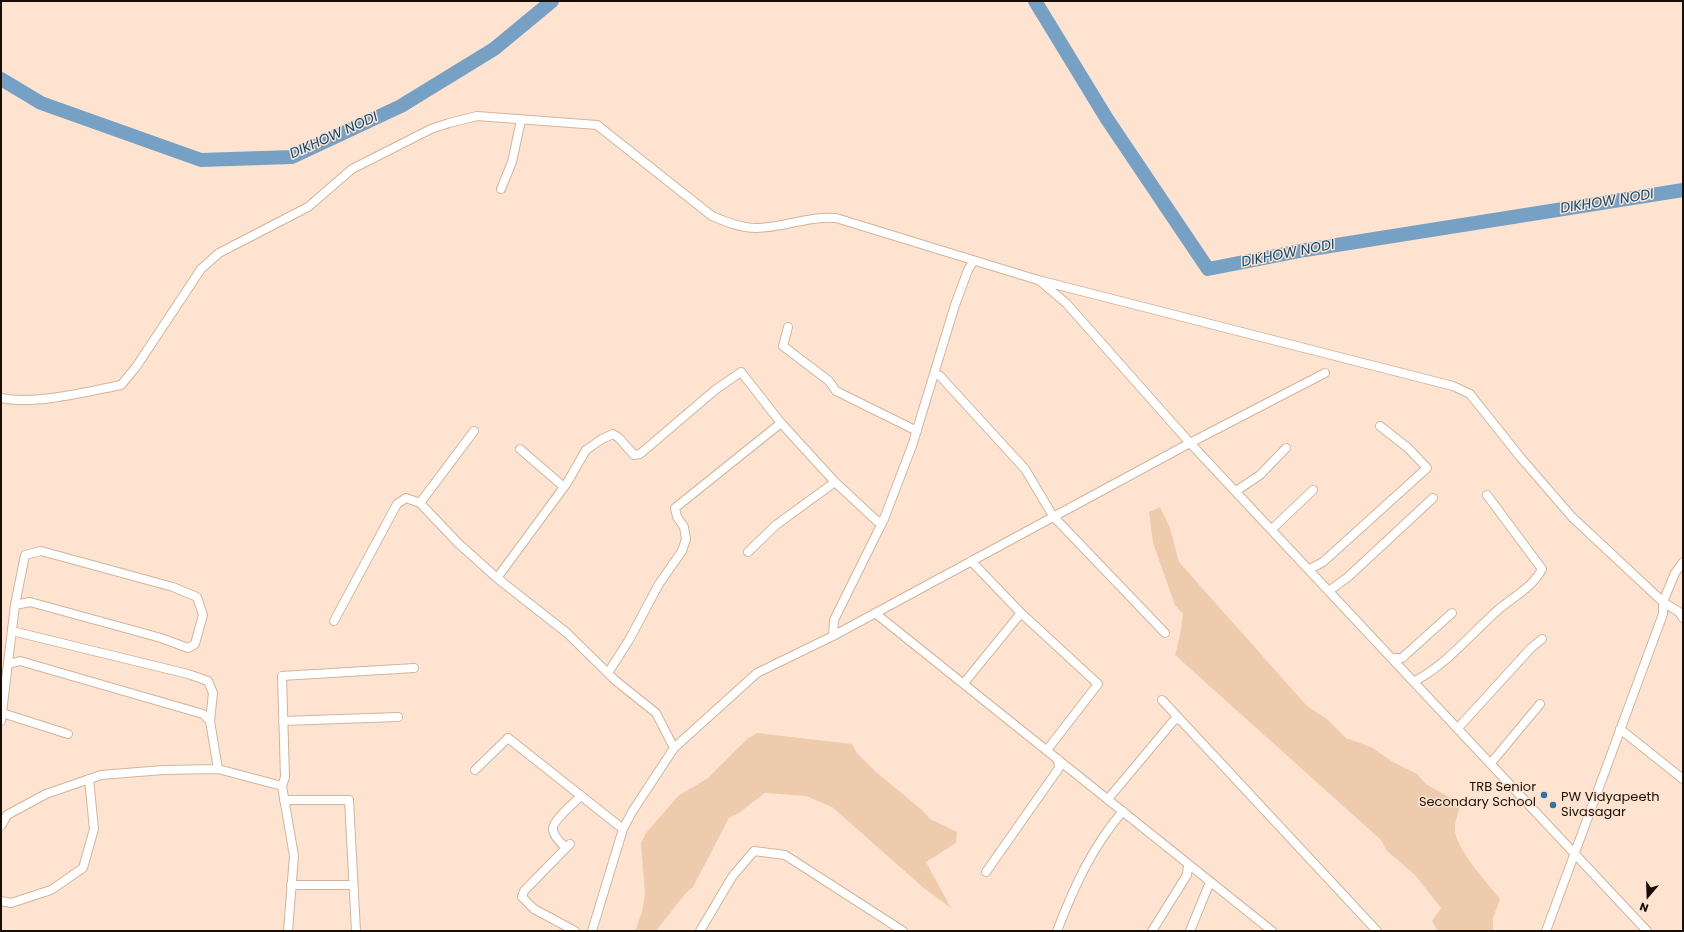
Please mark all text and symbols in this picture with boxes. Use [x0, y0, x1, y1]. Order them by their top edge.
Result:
water label: DIKHOW NODI [287, 109, 381, 163]
water label: DIKHOW NODI [1559, 186, 1655, 218]
water label: DIKHOW NODI [1240, 237, 1336, 271]
place label: TRB Senior Secondary School [1419, 780, 1536, 811]
marker: TRB Senior Secondary School [1539, 790, 1549, 800]
place label: PW Vidyapeeth Sivasagar [1561, 790, 1660, 821]
marker: PW Vidyapeeth Sivasagar [1548, 800, 1558, 810]
north arrow [1628, 876, 1668, 916]
text: N [1638, 898, 1651, 916]

